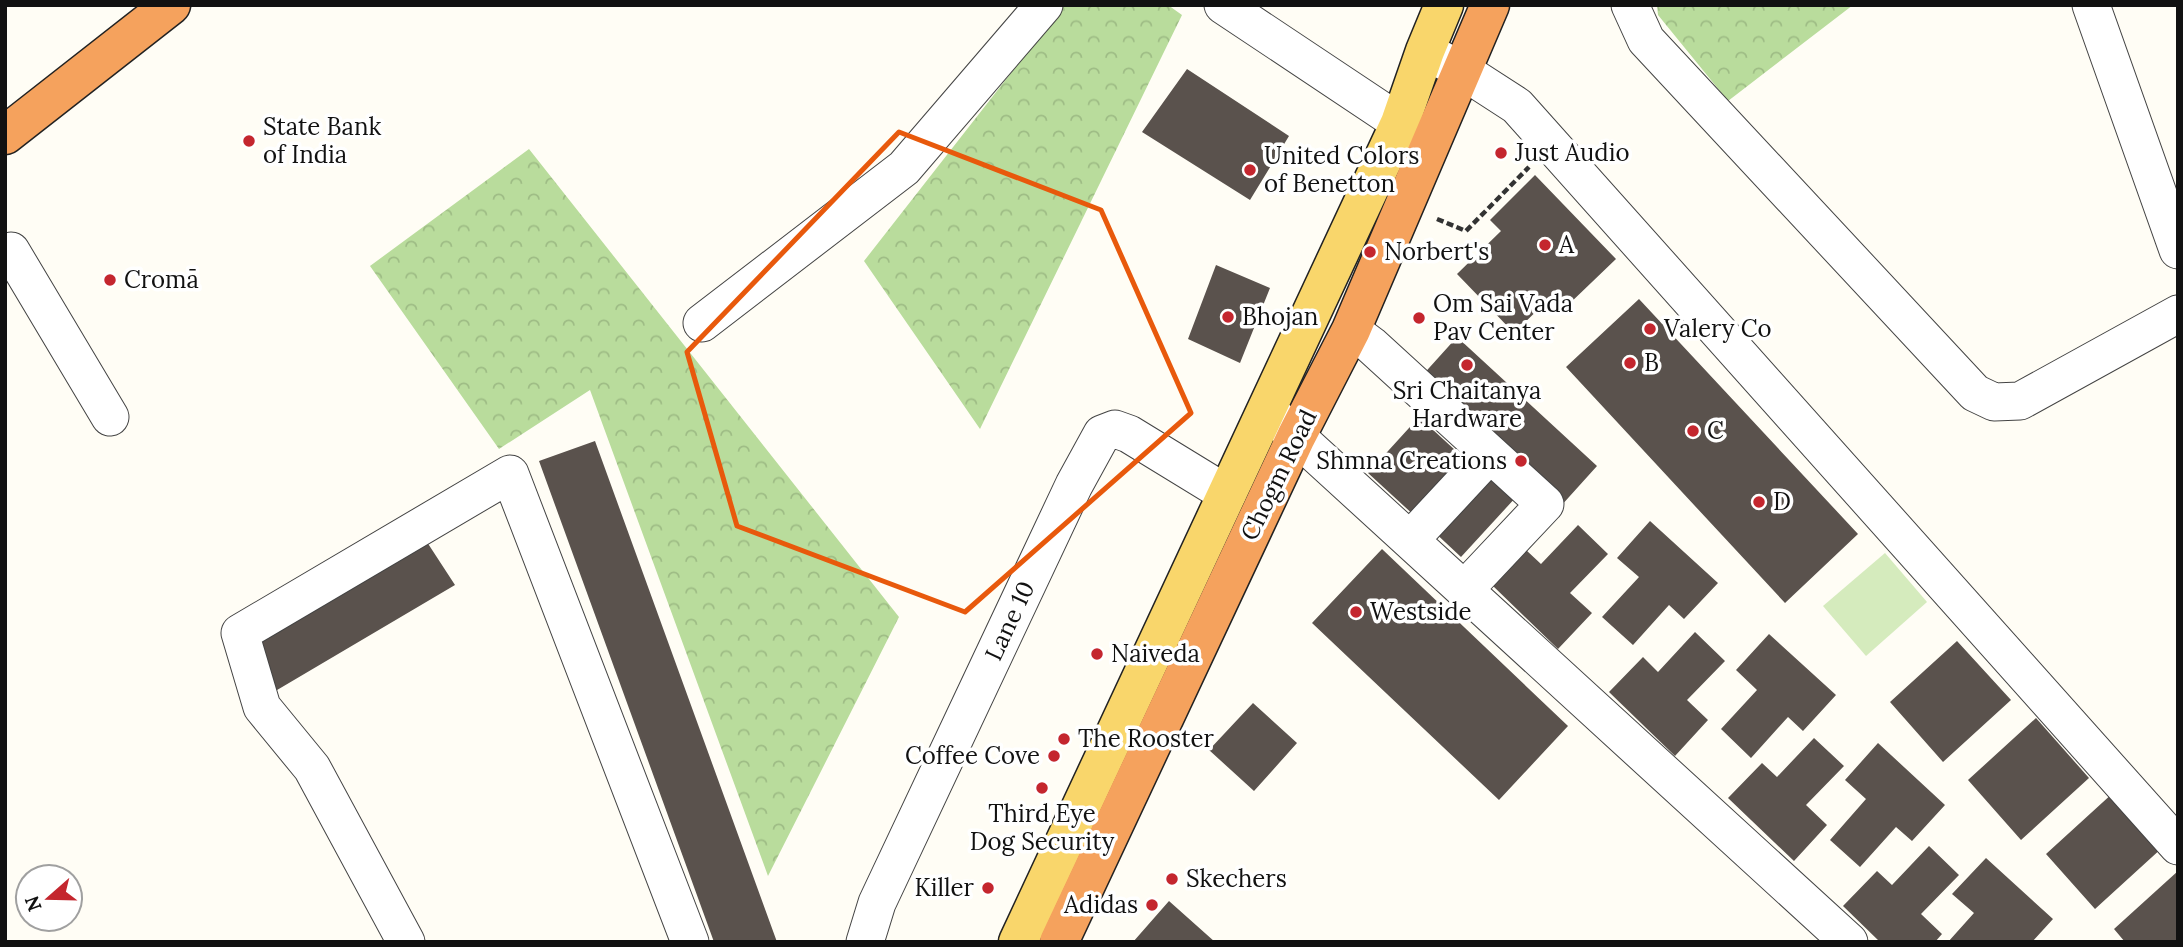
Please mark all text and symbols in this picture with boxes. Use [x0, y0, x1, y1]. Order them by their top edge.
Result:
place label: State Bank of India [263, 111, 382, 170]
marker: State Bank of India [241, 133, 257, 149]
place label: Just Audio [1514, 137, 1629, 168]
place label: United Colors of Benetton [1264, 140, 1419, 199]
marker: Just Audio [1493, 145, 1509, 161]
marker: United Colors of Benetton [1242, 162, 1258, 178]
place label: A [1558, 229, 1575, 260]
place label: Norbert's [1384, 236, 1489, 267]
marker: A [1537, 237, 1553, 253]
marker: Norbert's [1362, 244, 1378, 260]
place label: Cromā [124, 264, 199, 295]
marker: Cromā [102, 272, 118, 288]
place label: Om Sai Vada Pav Center [1433, 288, 1573, 347]
place label: Bhojan [1242, 301, 1318, 332]
marker: Bhojan [1220, 309, 1236, 325]
marker: Om Sai Vada Pav Center [1411, 310, 1427, 326]
place label: Valery Co [1663, 313, 1772, 344]
marker: Valery Co [1642, 321, 1658, 337]
place label: B [1644, 347, 1659, 378]
marker: B [1622, 355, 1638, 371]
marker: Sri Chaitanya Hardware [1459, 357, 1475, 373]
place label: Sri Chaitanya Hardware [1393, 375, 1541, 434]
street label: Chogm Road [1234, 404, 1324, 545]
place label: C [1707, 415, 1724, 446]
marker: C [1685, 423, 1701, 439]
place label: Shmna Creations [1316, 445, 1507, 476]
marker: Shmna Creations [1513, 453, 1529, 469]
place label: D [1773, 486, 1791, 517]
marker: D [1751, 494, 1767, 510]
street label: Lane 10 [978, 576, 1041, 666]
place label: Westside [1370, 596, 1472, 627]
marker: Westside [1348, 604, 1364, 620]
place label: Naiveda [1111, 638, 1200, 669]
marker: Naiveda [1089, 646, 1105, 662]
place label: The Rooster [1078, 723, 1214, 754]
marker: The Rooster [1056, 731, 1072, 747]
place label: Coffee Cove [905, 740, 1040, 771]
marker: Coffee Cove [1046, 748, 1062, 764]
marker: Third Eye Dog Security [1034, 780, 1050, 796]
place label: Third Eye Dog Security [970, 798, 1115, 857]
north arrow [14, 863, 84, 933]
place label: Skechers [1186, 863, 1287, 894]
marker: Skechers [1164, 871, 1180, 887]
place label: Killer [914, 872, 975, 903]
marker: Killer [980, 880, 996, 896]
place label: Adidas [1063, 889, 1138, 920]
text: N [19, 893, 47, 915]
marker: Adidas [1144, 897, 1160, 913]

